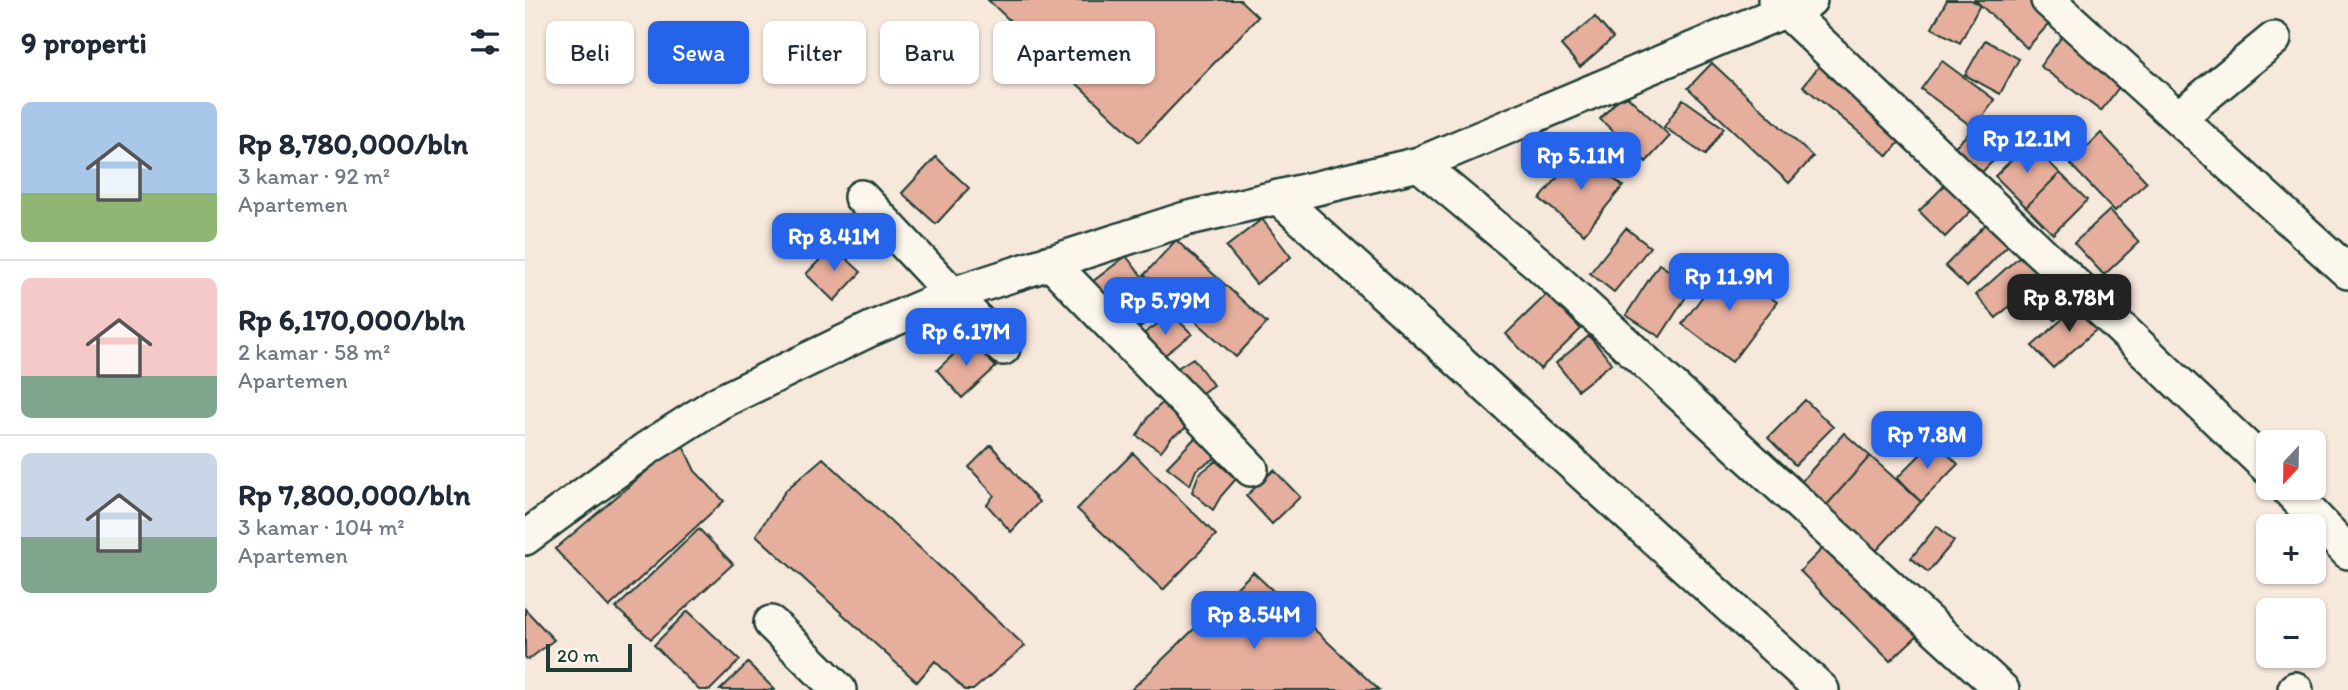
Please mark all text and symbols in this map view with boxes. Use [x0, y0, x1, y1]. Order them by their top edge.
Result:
chip: Beli [546, 21, 634, 84]
chip: Sewa [648, 21, 749, 84]
chip: Filter [763, 21, 866, 84]
chip: Baru [880, 21, 979, 84]
chip: Apartemen [993, 21, 1155, 84]
icon: filters [466, 23, 504, 61]
text: 9 properti [21, 24, 147, 61]
pin: Rp 12.1M [1955, 116, 2099, 175]
text: Rp 12.1M [1983, 124, 2071, 152]
text: Rp 8,780,000/bln [238, 125, 468, 162]
icon: home [77, 130, 161, 214]
pin: Rp 5.11M [1509, 132, 1653, 192]
text: Rp 5.11M [1537, 141, 1625, 169]
text: 3 kamar · 92 m² [238, 162, 390, 190]
text: Apartemen [238, 190, 348, 218]
pin: Rp 8.41M [762, 214, 906, 273]
text: Rp 8.41M [788, 222, 880, 250]
pin: Rp 11.9M [1657, 254, 1801, 313]
text: Rp 11.9M [1685, 262, 1773, 290]
pin: Rp 8.78M [1997, 274, 2141, 334]
pin: Rp 5.79M [1093, 278, 1237, 337]
text: Rp 8.78M [2023, 283, 2115, 311]
text: Rp 5.79M [1120, 286, 1210, 314]
text: Rp 6,170,000/bln [238, 301, 465, 338]
icon: home [77, 306, 161, 390]
pin: Rp 6.17M [894, 308, 1038, 368]
text: Rp 6.17M [921, 317, 1011, 345]
text: 2 kamar · 58 m² [238, 338, 390, 366]
text: Apartemen [238, 366, 348, 394]
pin: Rp 7.8M [1862, 412, 1992, 471]
text: Rp 7.8M [1887, 420, 1967, 448]
north arrow [2256, 430, 2326, 500]
map controls [2256, 430, 2326, 668]
text: Rp 7,800,000/bln [238, 476, 470, 513]
icon: home [77, 481, 161, 565]
text: 3 kamar · 104 m² [238, 513, 405, 541]
button: + [2256, 514, 2326, 584]
text: Apartemen [238, 541, 348, 569]
pin: Rp 8.54M [1182, 592, 1326, 651]
button: − [2256, 598, 2326, 668]
text: Rp 8.54M [1207, 600, 1301, 628]
scale bar [546, 641, 632, 673]
text: 20 m [557, 644, 599, 667]

